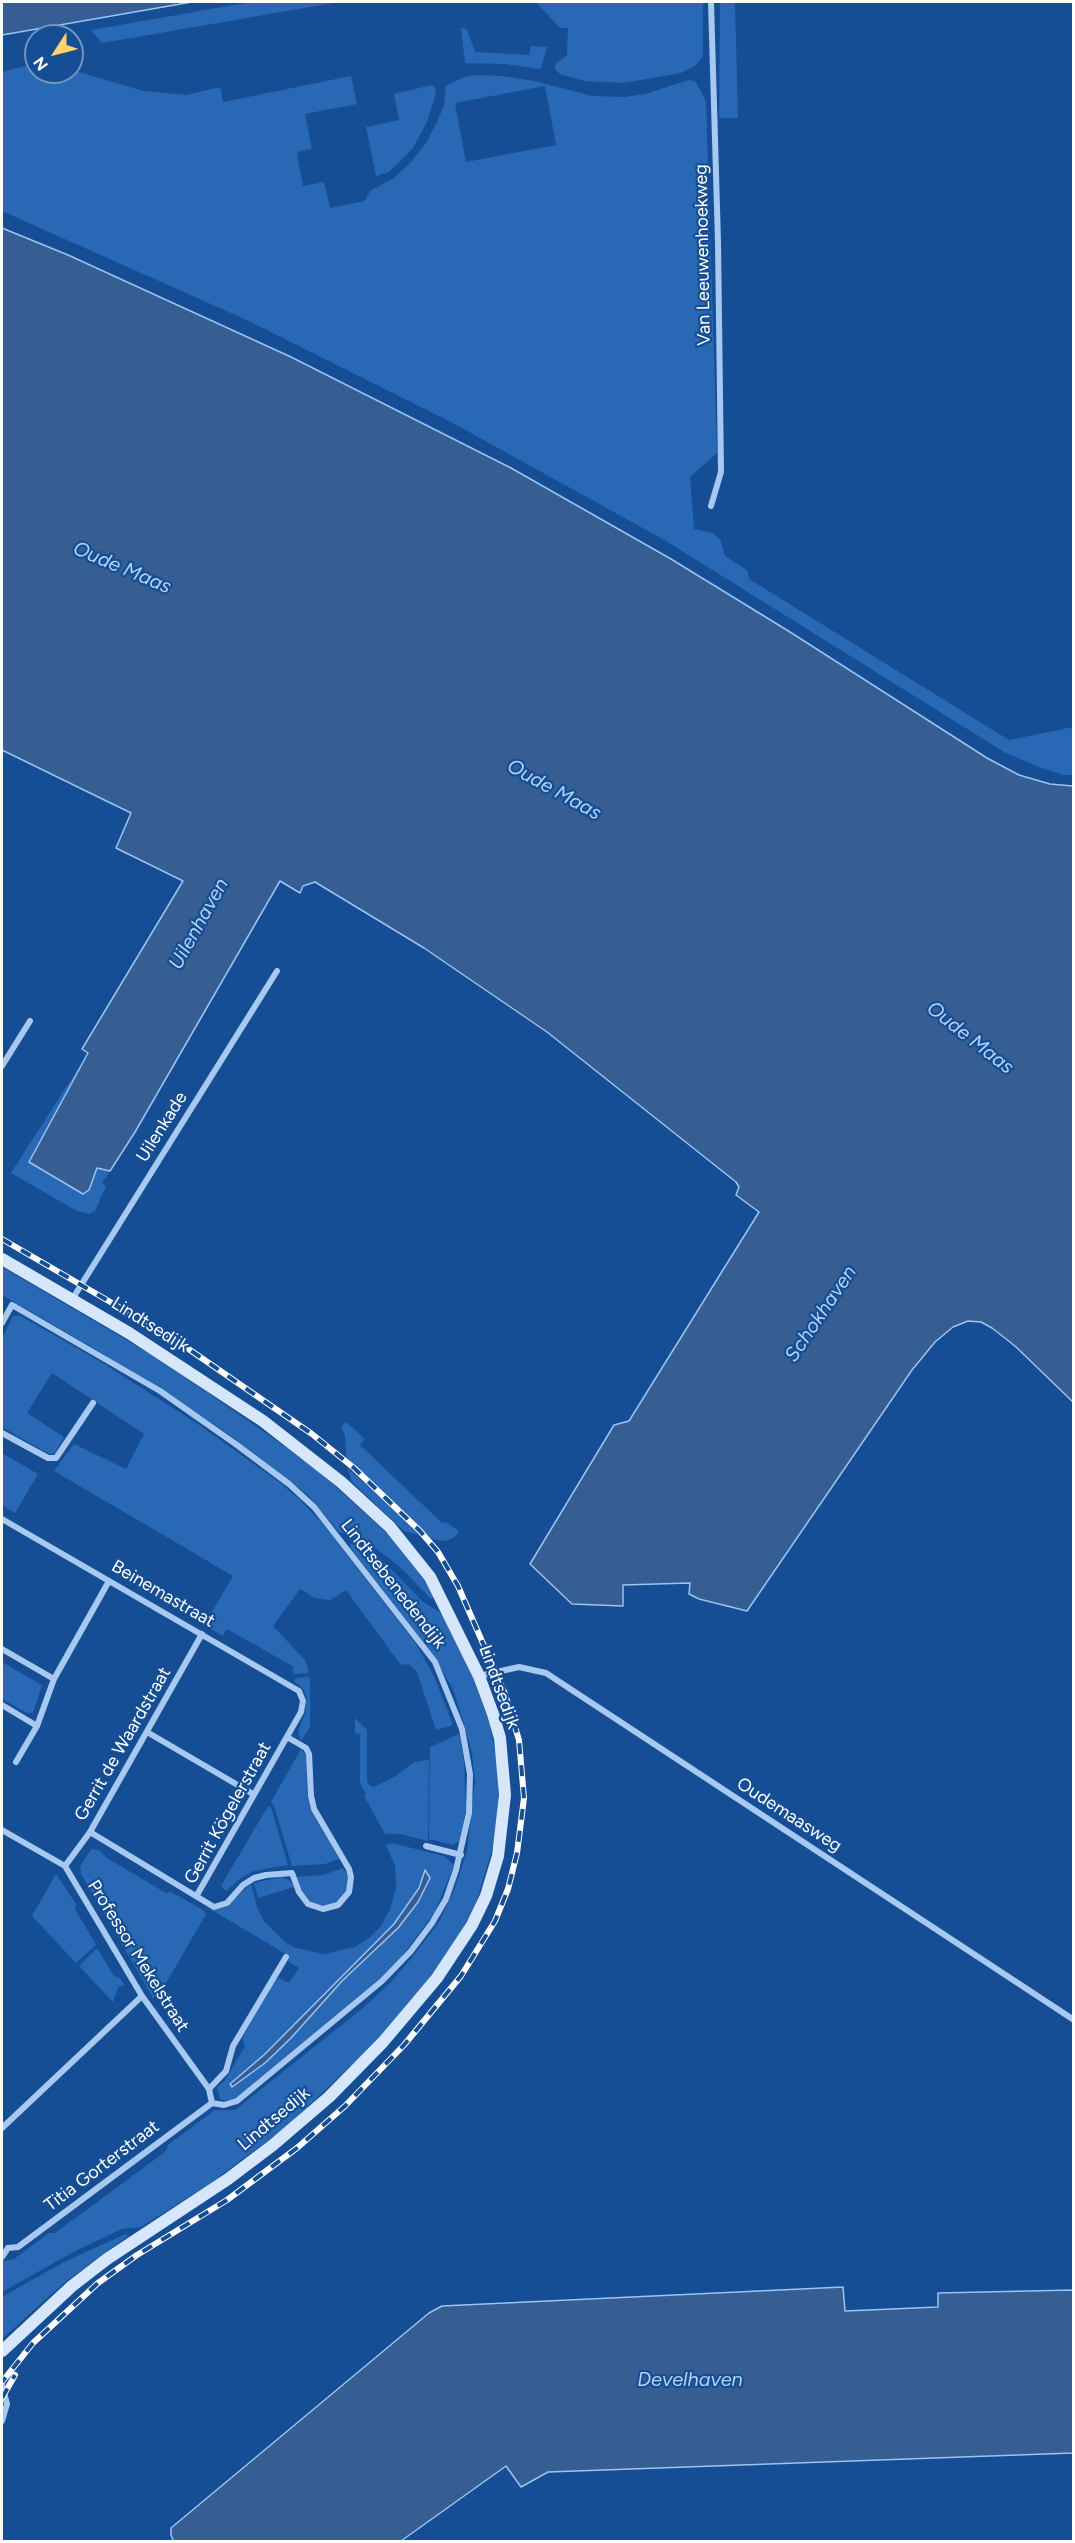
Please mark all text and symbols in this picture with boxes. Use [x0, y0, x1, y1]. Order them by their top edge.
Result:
north arrow [24, 24, 84, 84]
text: N [29, 53, 52, 74]
street label: Van Leeuwenhoekweg [691, 164, 715, 346]
water label: Oude Maas [69, 537, 175, 599]
water label: Oude Maas [503, 754, 605, 826]
water label: Uilenhaven [164, 874, 234, 974]
water label: Oude Maas [922, 996, 1018, 1080]
street label: Uilenkade [132, 1088, 192, 1166]
water label: Schokhaven [780, 1261, 862, 1367]
street label: Lindtsedijk [107, 1293, 193, 1357]
street label: Lindtsebenedendijk [336, 1515, 450, 1653]
street label: Beinemastraat [107, 1556, 219, 1632]
street label: Lindtsedijk [474, 1642, 524, 1732]
street label: Gerrit de Waardstraat [70, 1663, 176, 1825]
street label: Gerrit Kögelerstraat [180, 1738, 276, 1888]
street label: Oudemaasweg [732, 1773, 846, 1857]
street label: Professor Mekelstraat [83, 1876, 193, 2036]
street label: Lindtsedijk [234, 2083, 314, 2155]
street label: Titia Gorterstraat [40, 2116, 164, 2216]
water label: Develhaven [637, 2368, 743, 2392]

